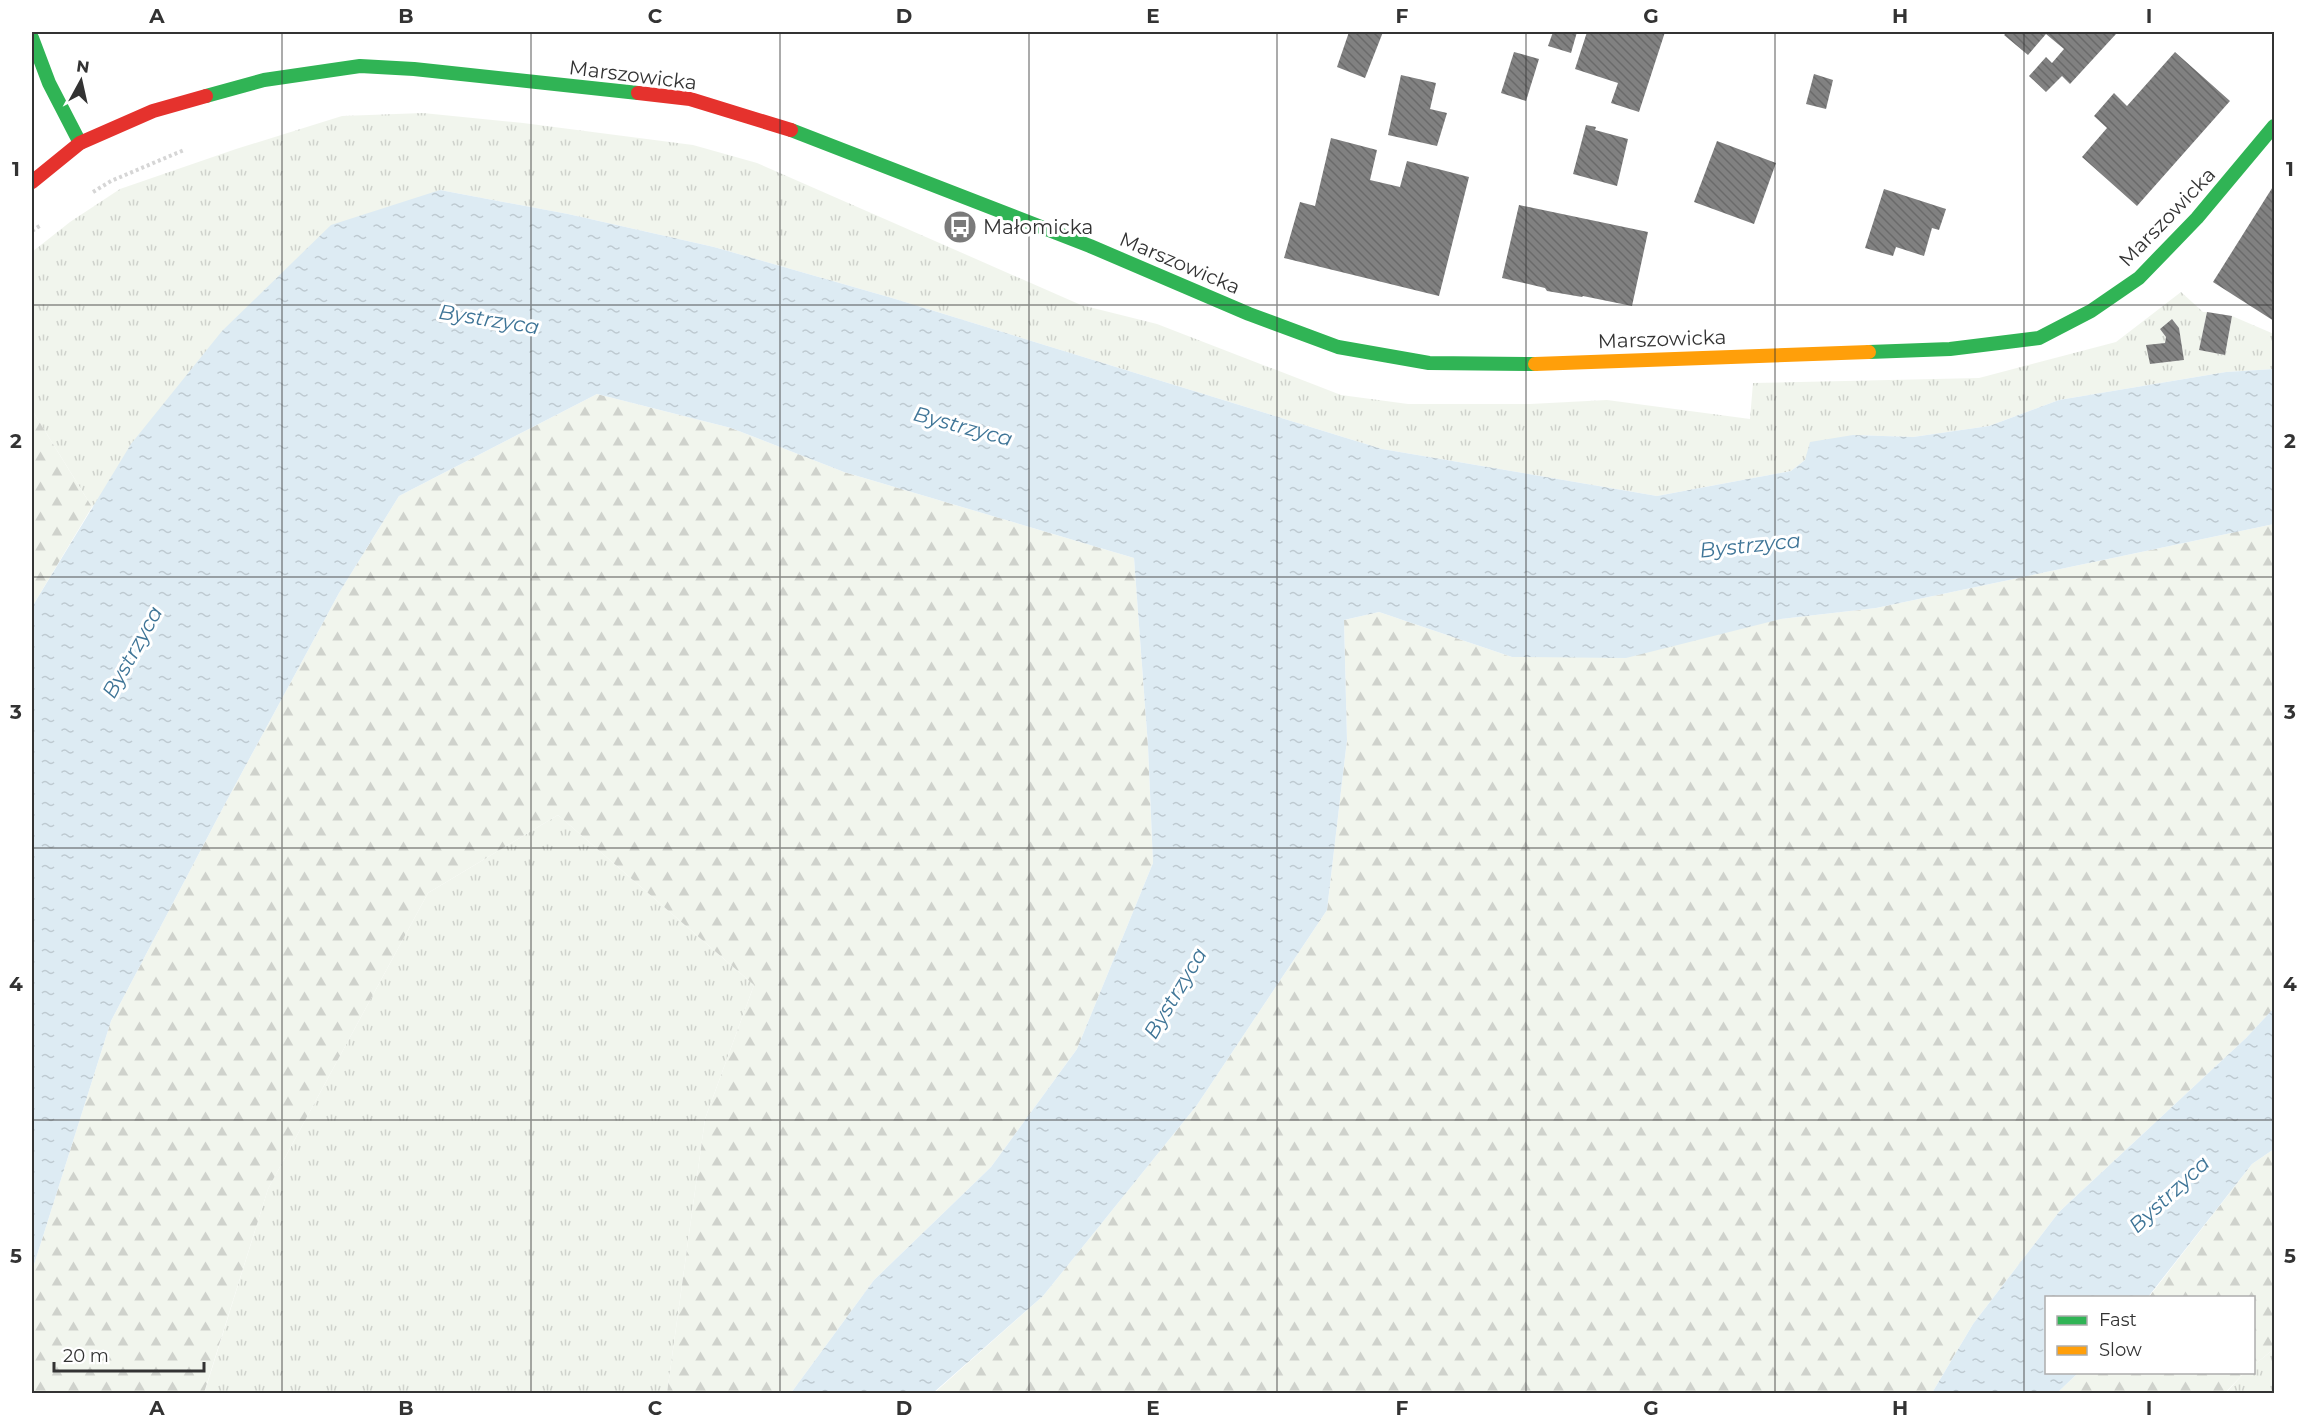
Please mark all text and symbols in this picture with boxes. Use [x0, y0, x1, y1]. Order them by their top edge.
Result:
text: A [148, 4, 165, 28]
text: B [398, 4, 414, 28]
text: C [648, 4, 663, 28]
text: D [896, 4, 912, 28]
text: E [1146, 4, 1160, 28]
text: F [1396, 4, 1409, 28]
text: G [1643, 4, 1659, 28]
text: H [1892, 4, 1908, 28]
text: I [2146, 4, 2152, 28]
north arrow [51, 51, 111, 111]
street label: Marszowicka [568, 55, 698, 95]
text: N [75, 56, 91, 77]
text: 1 [12, 157, 20, 181]
text: 1 [2286, 157, 2294, 181]
street label: Marszowicka [2114, 162, 2220, 272]
bus stop icon: Małomicka [942, 209, 978, 245]
place label: Małomicka [983, 215, 1093, 239]
street label: Marszowicka [1116, 227, 1244, 299]
water label: Bystrzyca [437, 299, 541, 339]
street label: Marszowicka [1597, 325, 1727, 353]
water label: Bystrzyca [911, 401, 1015, 451]
text: 2 [10, 429, 22, 453]
text: 2 [2284, 429, 2296, 453]
water label: Bystrzyca [1698, 527, 1802, 563]
water label: Bystrzyca [96, 601, 168, 703]
text: 3 [9, 700, 22, 724]
text: 3 [2283, 700, 2296, 724]
water label: Bystrzyca [1138, 943, 1212, 1043]
text: 4 [9, 972, 23, 996]
text: 4 [2283, 972, 2297, 996]
water label: Bystrzyca [2123, 1150, 2215, 1238]
text: 5 [10, 1244, 22, 1268]
text: 5 [2284, 1244, 2296, 1268]
legend [2045, 1296, 2255, 1374]
text: Fast [2099, 1309, 2137, 1331]
scale bar [54, 1335, 204, 1373]
text: Slow [2099, 1339, 2142, 1361]
text: 20 m [63, 1345, 109, 1367]
text: A [148, 1396, 165, 1420]
text: B [398, 1396, 414, 1420]
text: C [648, 1396, 663, 1420]
text: D [896, 1396, 912, 1420]
text: E [1146, 1396, 1160, 1420]
text: F [1396, 1396, 1409, 1420]
text: G [1643, 1396, 1659, 1420]
text: H [1892, 1396, 1908, 1420]
text: I [2146, 1396, 2152, 1420]

